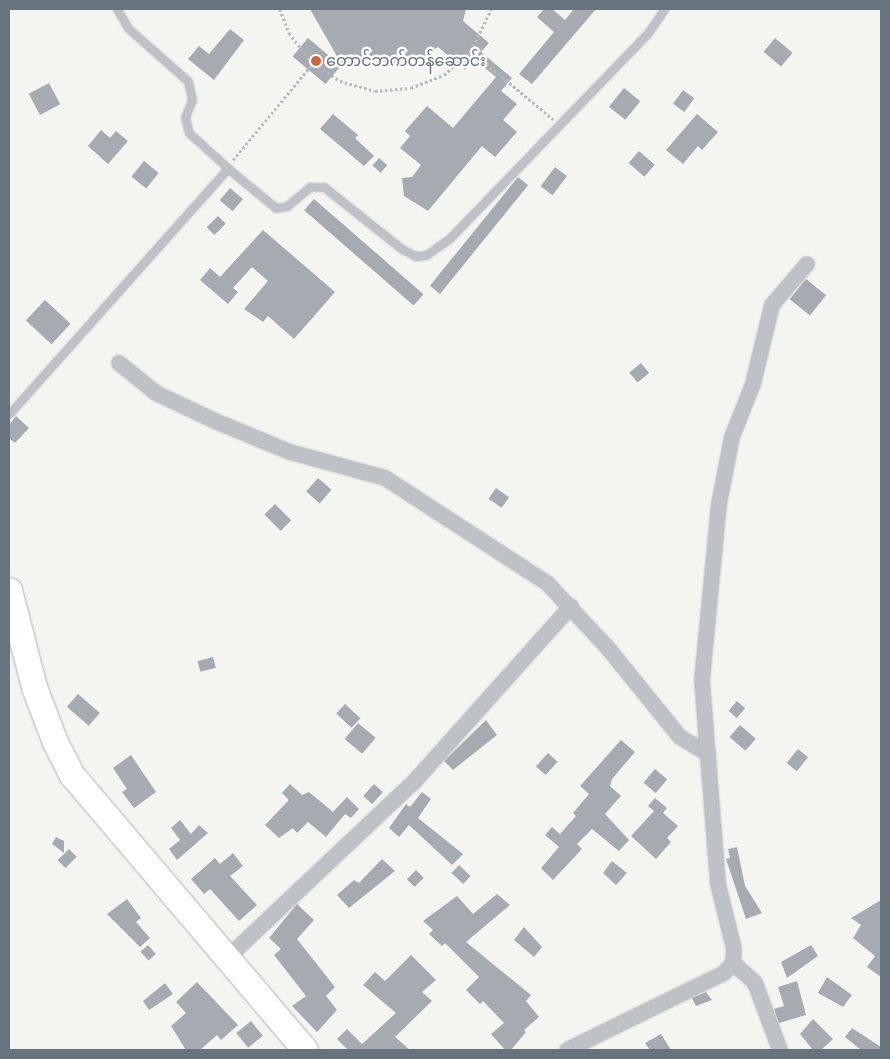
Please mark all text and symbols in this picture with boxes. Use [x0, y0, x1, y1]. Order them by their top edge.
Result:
place label: တောင်ဘက်တန်ဆောင်း [326, 51, 486, 71]
marker: တောင်ဘက်တန်ဆောင်း [310, 55, 322, 67]

